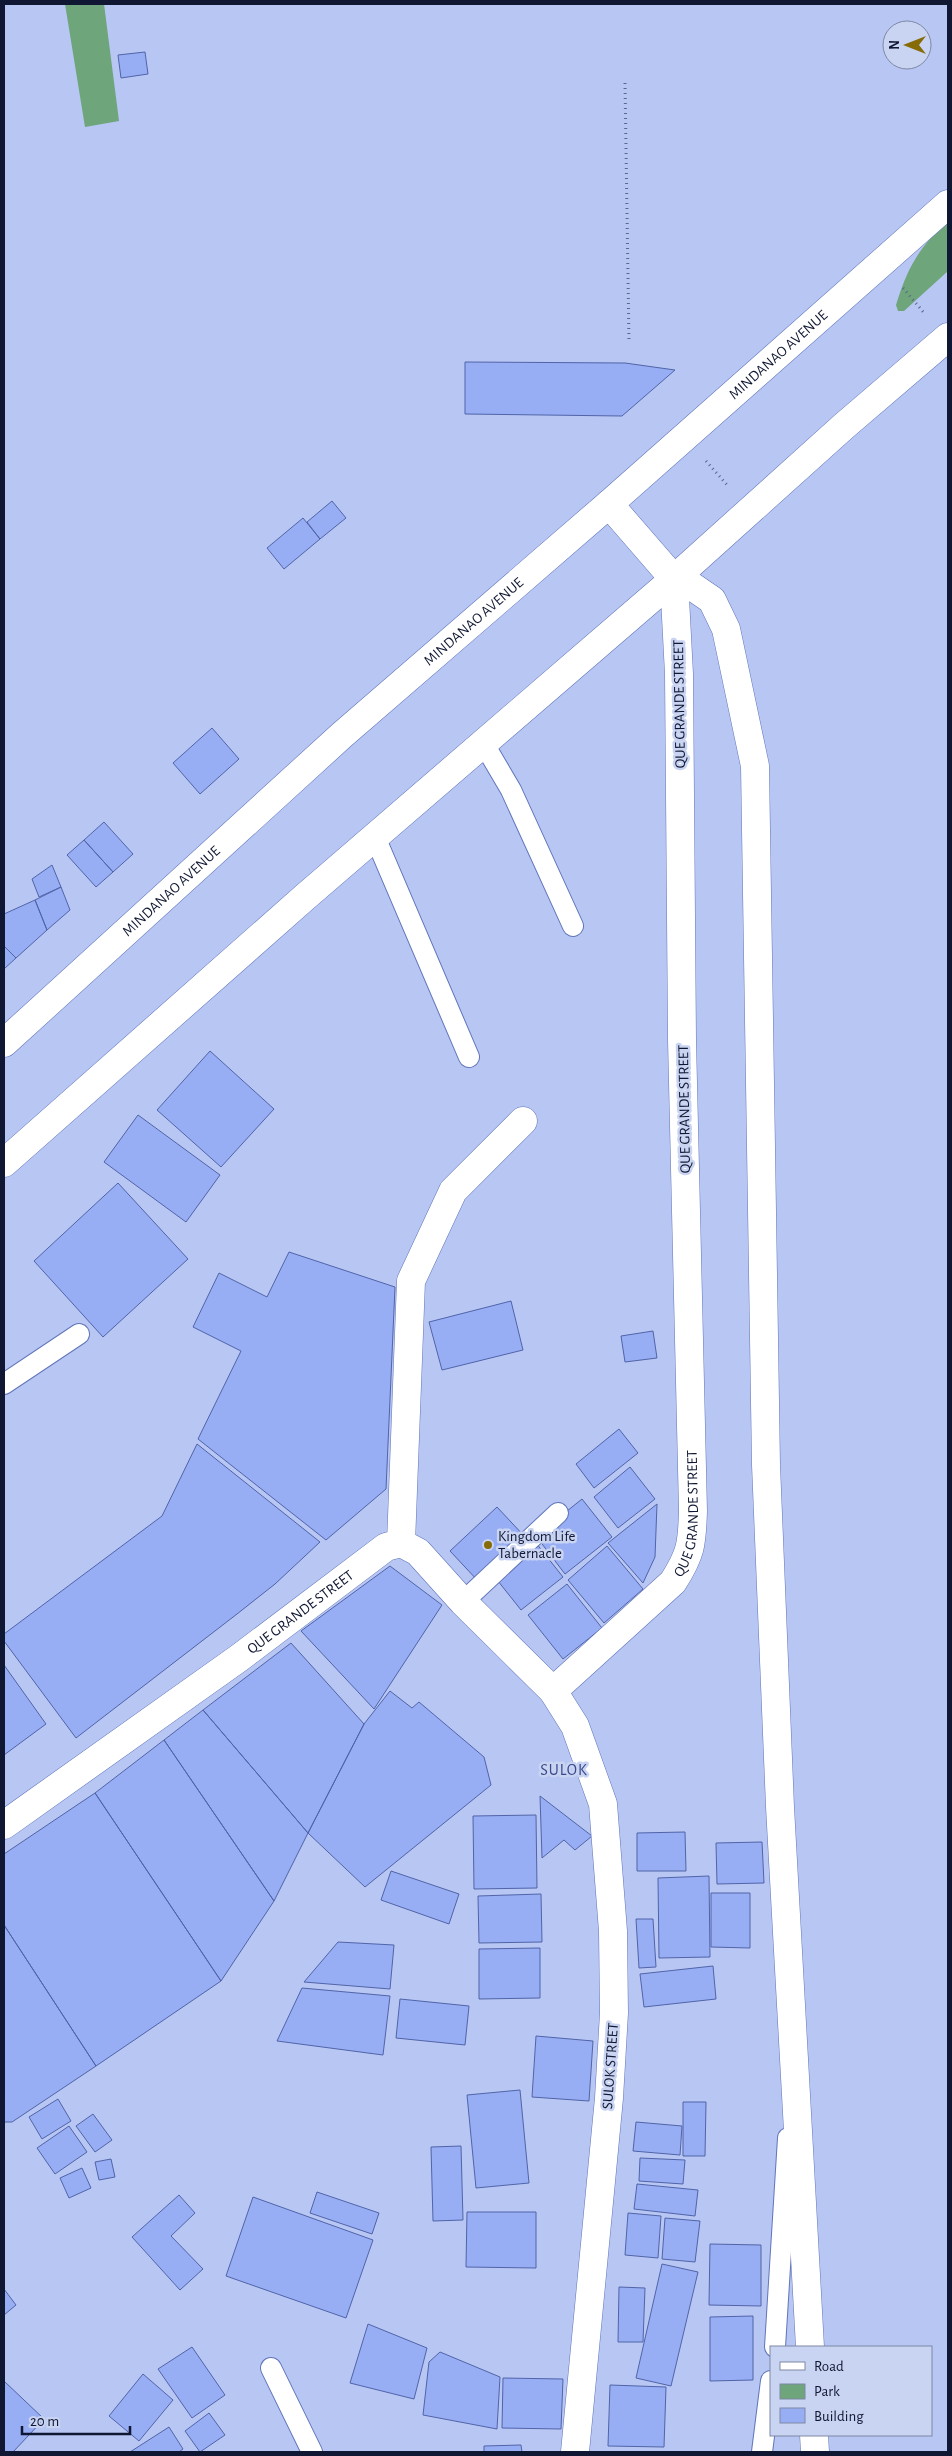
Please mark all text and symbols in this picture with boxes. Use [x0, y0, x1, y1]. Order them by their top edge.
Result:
north arrow [882, 20, 932, 70]
text: N [888, 40, 902, 50]
street label: MINDANAO AVENUE [726, 307, 830, 402]
street label: MINDANAO AVENUE [421, 575, 526, 669]
street label: QUE GRANDE STREET [671, 639, 688, 768]
street label: MINDANAO AVENUE [120, 843, 223, 939]
street label: QUE GRANDE STREET [676, 1044, 693, 1173]
street label: QUE GRANDE STREET [671, 1449, 701, 1580]
place label: Kingdom Life Tabernacle [498, 1529, 575, 1561]
marker: Kingdom Life Tabernacle [482, 1539, 494, 1551]
street label: QUE GRANDE STREET [245, 1567, 357, 1657]
district label: SULOK [540, 1762, 588, 1778]
street label: SULOK STREET [600, 2022, 621, 2110]
legend [770, 2346, 932, 2436]
text: Road [814, 2359, 844, 2374]
text: Park [814, 2384, 840, 2399]
scale bar [22, 2404, 130, 2436]
text: Building [814, 2409, 864, 2424]
text: 20 m [30, 2414, 59, 2429]

